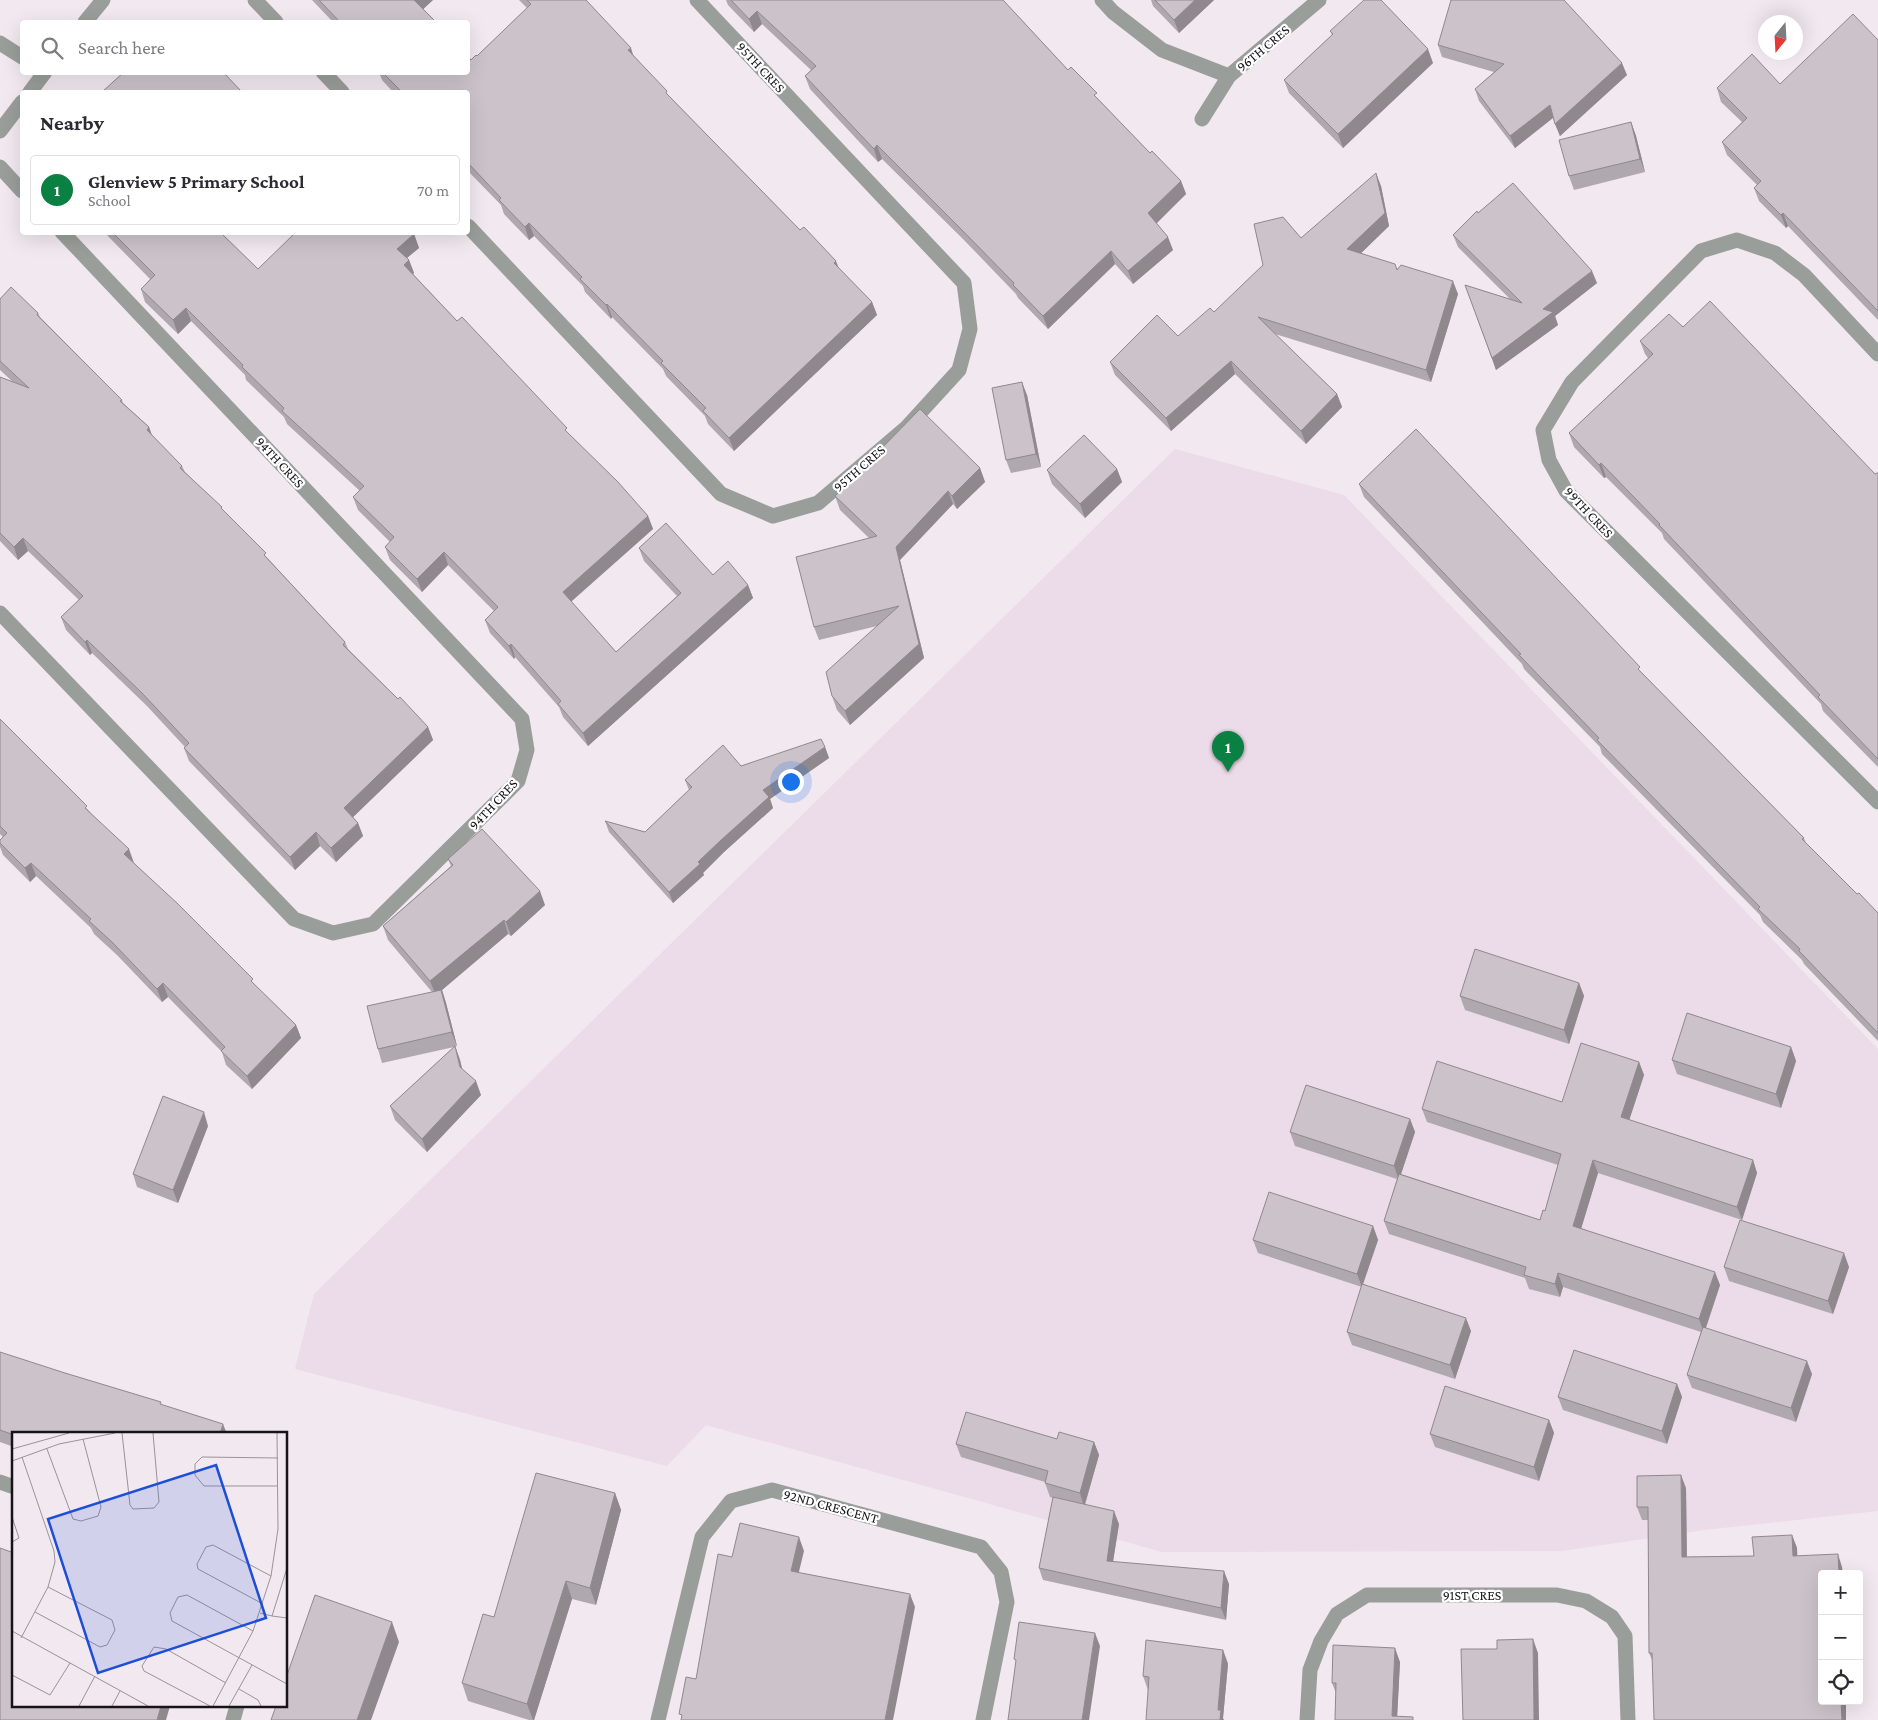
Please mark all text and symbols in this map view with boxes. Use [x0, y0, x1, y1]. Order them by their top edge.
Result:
north arrow [1758, 15, 1803, 60]
search box [20, 20, 470, 75]
street label: 96TH CRES [1233, 21, 1293, 75]
icon: search [38, 34, 66, 62]
text: Search here [78, 37, 165, 58]
street label: 95TH CRES [734, 38, 789, 96]
text: Nearby [40, 111, 104, 135]
text: Glenview 5 Primary School [88, 171, 304, 192]
text: 1 [54, 182, 60, 199]
text: 70 m [417, 182, 449, 199]
text: School [88, 192, 131, 209]
street label: 94TH CRES [252, 433, 308, 491]
street label: 95TH CRES [830, 441, 888, 495]
street label: 99TH CRES [1561, 483, 1617, 541]
pin: 1 [1212, 731, 1244, 772]
your location [778, 769, 804, 795]
street label: 94TH CRES [465, 775, 521, 833]
inset map [12, 1432, 288, 1708]
street label: 92ND CRESCENT [782, 1486, 881, 1526]
map controls [1818, 1570, 1863, 1705]
button: + [1818, 1570, 1863, 1615]
street label: 91ST CRES [1443, 1587, 1502, 1603]
button: − [1818, 1615, 1863, 1660]
button: locate [1818, 1660, 1863, 1705]

